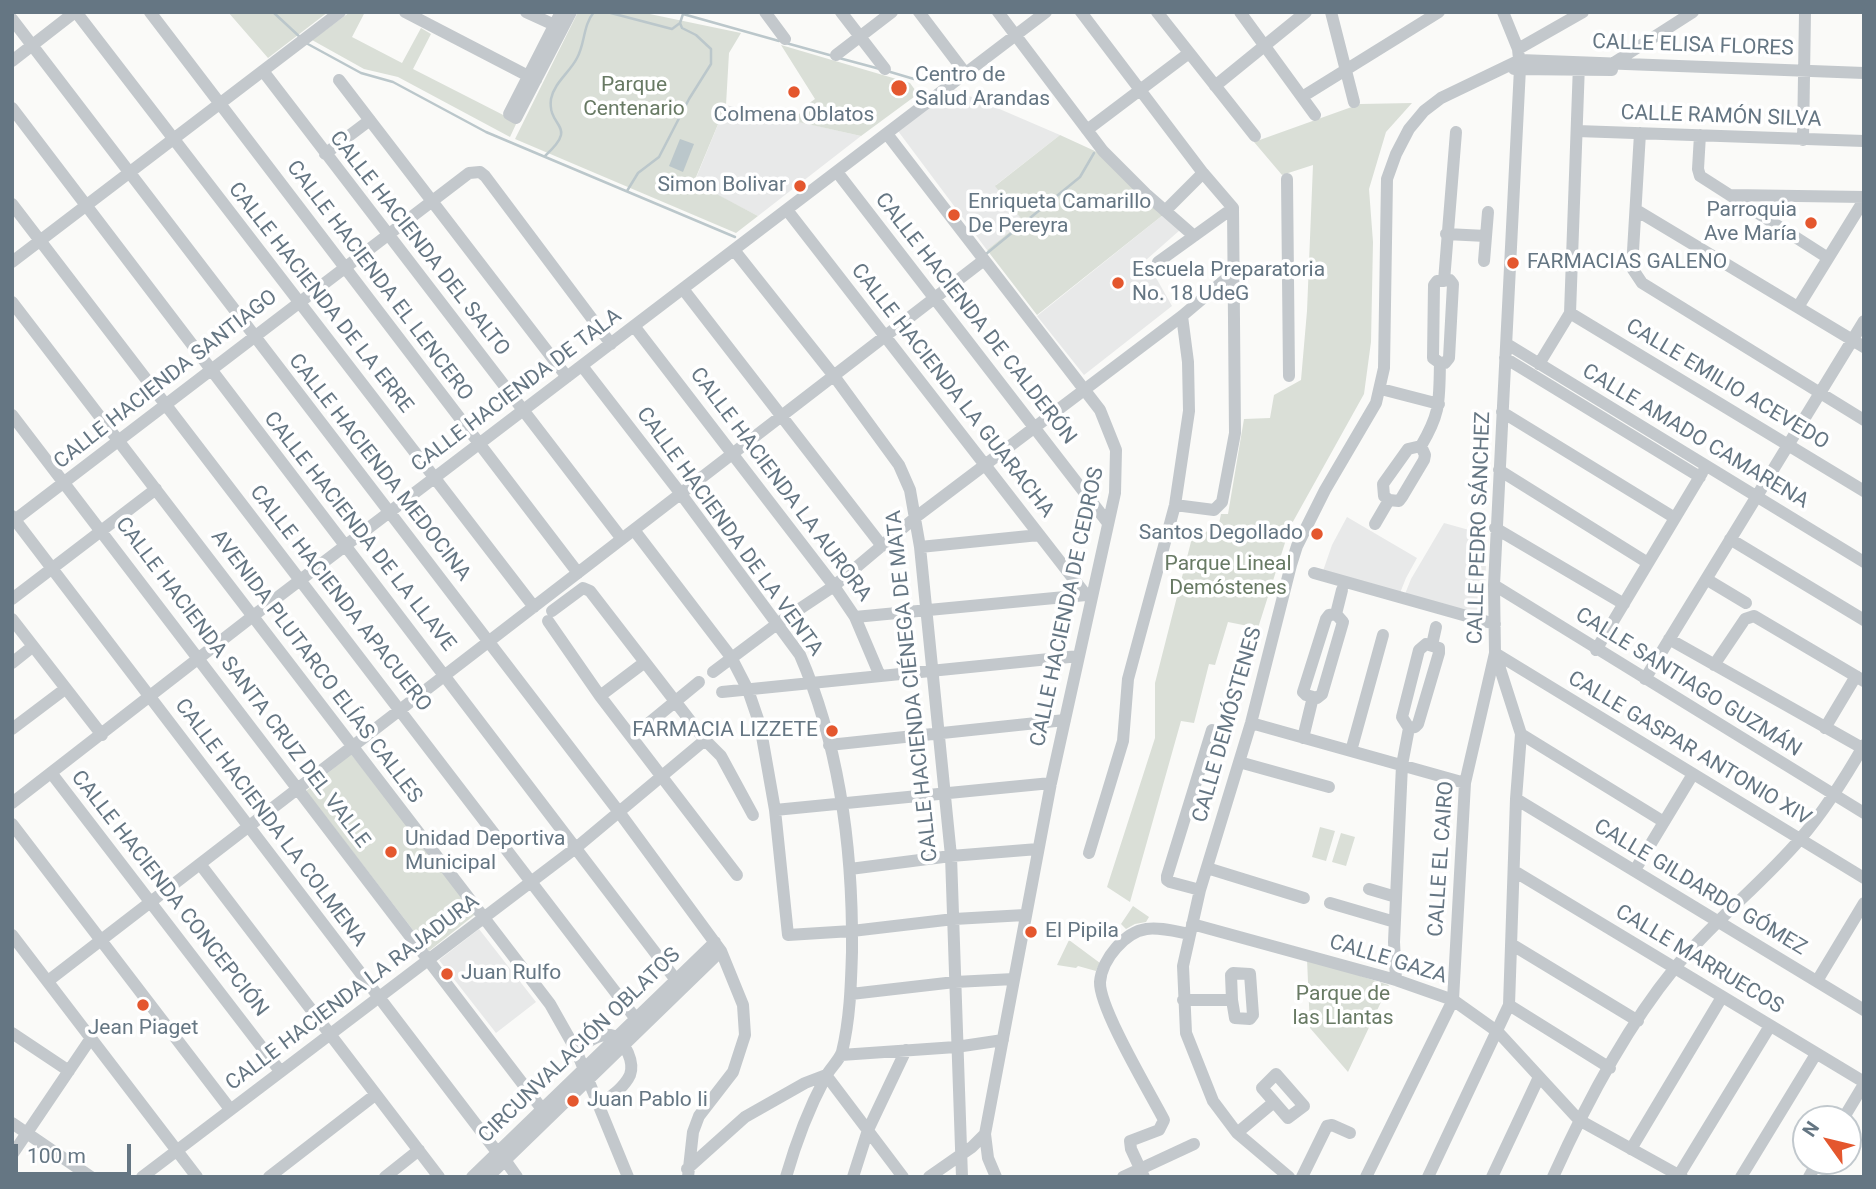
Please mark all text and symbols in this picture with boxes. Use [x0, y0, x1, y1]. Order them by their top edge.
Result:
street label: CALLE ELISA FLORES [1592, 30, 1794, 62]
place label: Centro de Salud Arandas [915, 63, 1050, 113]
park label: Parque Centenario [583, 73, 685, 123]
marker: Centro de Salud Arandas [889, 78, 909, 98]
marker: Colmena Oblatos [786, 84, 802, 100]
street label: CALLE RAMÓN SILVA [1620, 101, 1822, 133]
place label: Colmena Oblatos [714, 103, 874, 129]
street label: CALLE HACIENDA DEL SALTO [323, 127, 515, 361]
street label: CALLE HACIENDA EL LENCERO [280, 156, 478, 406]
place label: Simon Bolivar [657, 173, 786, 199]
street label: CALLE HACIENDA DE LA ERRE [222, 178, 418, 418]
marker: Simon Bolivar [792, 178, 808, 194]
street label: CALLE HACIENDA DE CALDERÓN [869, 188, 1081, 450]
place label: Enriqueta Camarillo De Pereyra [968, 190, 1151, 240]
place label: Parroquia Ave María [1704, 198, 1797, 248]
marker: Enriqueta Camarillo De Pereyra [946, 207, 962, 223]
marker: Parroquia Ave María [1803, 215, 1819, 231]
place label: FARMACIAS GALENO [1527, 250, 1727, 276]
marker: FARMACIAS GALENO [1505, 255, 1521, 271]
place label: Escuela Preparatoria No. 18 UdeG [1132, 258, 1325, 308]
street label: CALLE HACIENDA LA GUARACHA [845, 259, 1059, 523]
marker: Escuela Preparatoria No. 18 UdeG [1110, 275, 1126, 291]
street label: CALLE HACIENDA SANTIAGO [49, 285, 283, 475]
street label: CALLE HACIENDA DE TALA [407, 304, 627, 478]
street label: CALLE EMILIO ACEVEDO [1621, 314, 1833, 456]
street label: CALLE HACIENDA MEDOCINA [282, 349, 476, 587]
street label: CALLE AMADO CAMARENA [1577, 359, 1813, 515]
street label: CALLE HACIENDA LA AURORA [684, 363, 876, 607]
street label: CALLE HACIENDA DE LA VENTA [630, 403, 828, 661]
street label: CALLE HACIENDA DE LA LLAVE [258, 407, 460, 657]
street label: CALLE PEDRO SÁNCHEZ [1463, 411, 1497, 645]
street label: CALLE HACIENDA DE CEDROS [1026, 465, 1110, 749]
street label: CALLE HACIENDA APACUERO [244, 481, 436, 717]
street label: CALLE HACIENDA CIÉNEGA DE MATA [882, 509, 944, 863]
street label: CALLE HACIENDA SANTA CRUZ DEL VALLE [109, 513, 375, 853]
place label: Santos Degollado [1139, 521, 1303, 547]
street label: AVENIDA PLUTARCO ELÍAS CALLES [205, 525, 427, 809]
marker: Santos Degollado [1309, 526, 1325, 542]
park label: Parque Lineal Demóstenes [1164, 552, 1292, 602]
street label: CALLE SANTIAGO GUZMÁN [1570, 603, 1806, 763]
street label: CALLE DEMÓSTENES [1188, 624, 1268, 826]
street label: CALLE GASPAR ANTONIO XIV [1563, 666, 1815, 832]
street label: CALLE HACIENDA LA COLMENA [169, 694, 371, 952]
place label: FARMACIA LIZZETE [632, 718, 818, 744]
marker: FARMACIA LIZZETE [824, 723, 840, 739]
street label: CALLE HACIENDA CONCEPCIÓN [65, 766, 273, 1022]
street label: CALLE EL CAIRO [1424, 780, 1460, 938]
street label: CALLE GILDARDO GÓMEZ [1589, 814, 1811, 962]
place label: Unidad Deportiva Municipal [405, 827, 565, 877]
marker: Unidad Deportiva Municipal [383, 844, 399, 860]
street label: CALLE HACIENDA LA RAJADURA [221, 889, 485, 1097]
street label: CALLE MARRUECOS [1610, 900, 1788, 1020]
place label: El Pipila [1045, 919, 1119, 945]
marker: El Pipila [1023, 924, 1039, 940]
street label: CALLE GAZA [1326, 930, 1450, 990]
street label: CIRCUNVALACIÓN OBLATOS [474, 943, 686, 1149]
place label: Juan Rulfo [461, 961, 561, 987]
marker: Juan Rulfo [439, 966, 455, 982]
park label: Parque de las Llantas [1292, 982, 1394, 1032]
marker: Jean Piaget [135, 997, 151, 1013]
place label: Jean Piaget [88, 1016, 198, 1042]
place label: Juan Pablo Ii [587, 1088, 708, 1114]
marker: Juan Pablo Ii [565, 1093, 581, 1109]
north arrow [1792, 1105, 1862, 1175]
text: N [1798, 1117, 1824, 1141]
scale bar [18, 1130, 135, 1174]
text: 100 m [27, 1144, 86, 1168]

